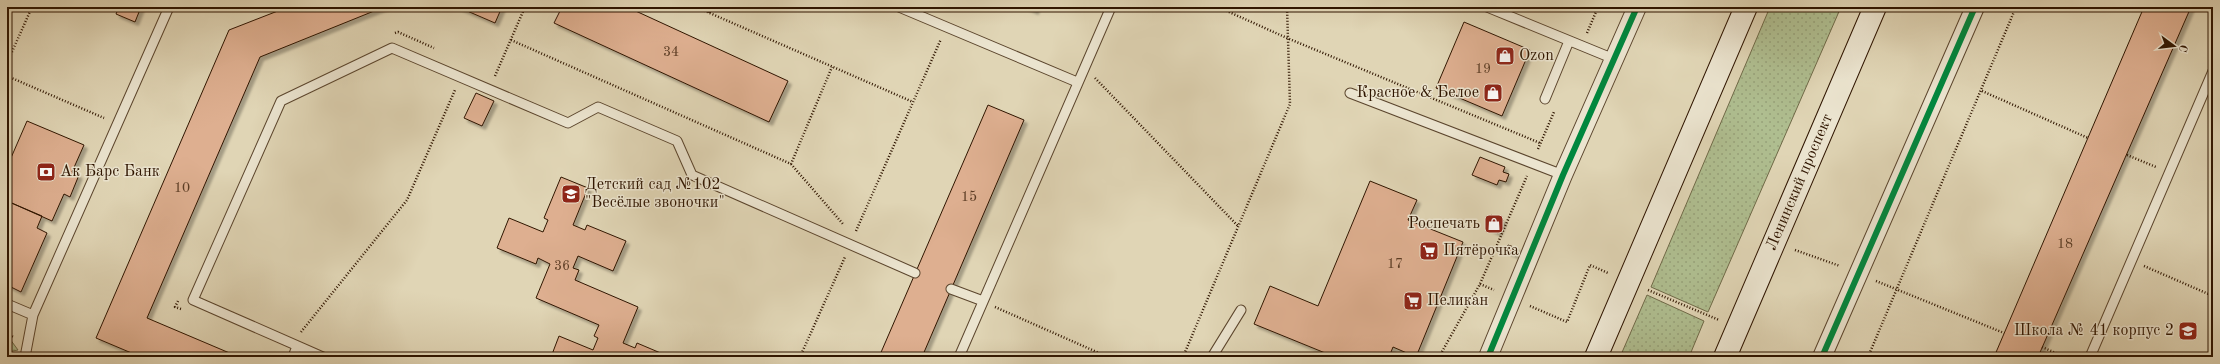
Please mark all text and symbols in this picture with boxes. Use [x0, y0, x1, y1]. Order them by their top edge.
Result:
north arrow [2154, 26, 2194, 66]
text: С [2176, 43, 2188, 53]
house number: 34 [663, 45, 679, 59]
shop icon: Ozon [1494, 45, 1516, 67]
place label: Ozon [1519, 48, 1554, 64]
house number: 19 [1475, 62, 1491, 76]
shop icon: Красное & Белое [1482, 82, 1504, 104]
place label: Красное & Белое [1357, 85, 1479, 101]
street label: Ленинский проспект [1764, 112, 1836, 253]
bank icon: Ак Барс Банк [35, 161, 57, 183]
place label: Ак Барс Банк [60, 164, 160, 180]
place label: Детский сад №102 "Весёлые звоночки" [585, 177, 725, 211]
house number: 10 [174, 181, 190, 195]
school or university icon: Детский сад №102 "Весёлые звоночки" [560, 183, 582, 205]
house number: 15 [961, 190, 977, 204]
shop icon: Роспечать [1483, 213, 1505, 235]
place label: Роспечать [1408, 216, 1480, 232]
house number: 18 [2057, 237, 2073, 251]
supermarket icon: Пятёрочка [1418, 240, 1440, 262]
place label: Пятёрочка [1443, 243, 1519, 259]
house number: 17 [1387, 257, 1403, 271]
house number: 36 [554, 259, 570, 273]
supermarket icon: Пеликан [1402, 290, 1424, 312]
place label: Пеликан [1427, 293, 1489, 309]
school or university icon: Школа № 41 корпус 2 [2177, 320, 2199, 342]
place label: Школа № 41 корпус 2 [2014, 323, 2174, 339]

